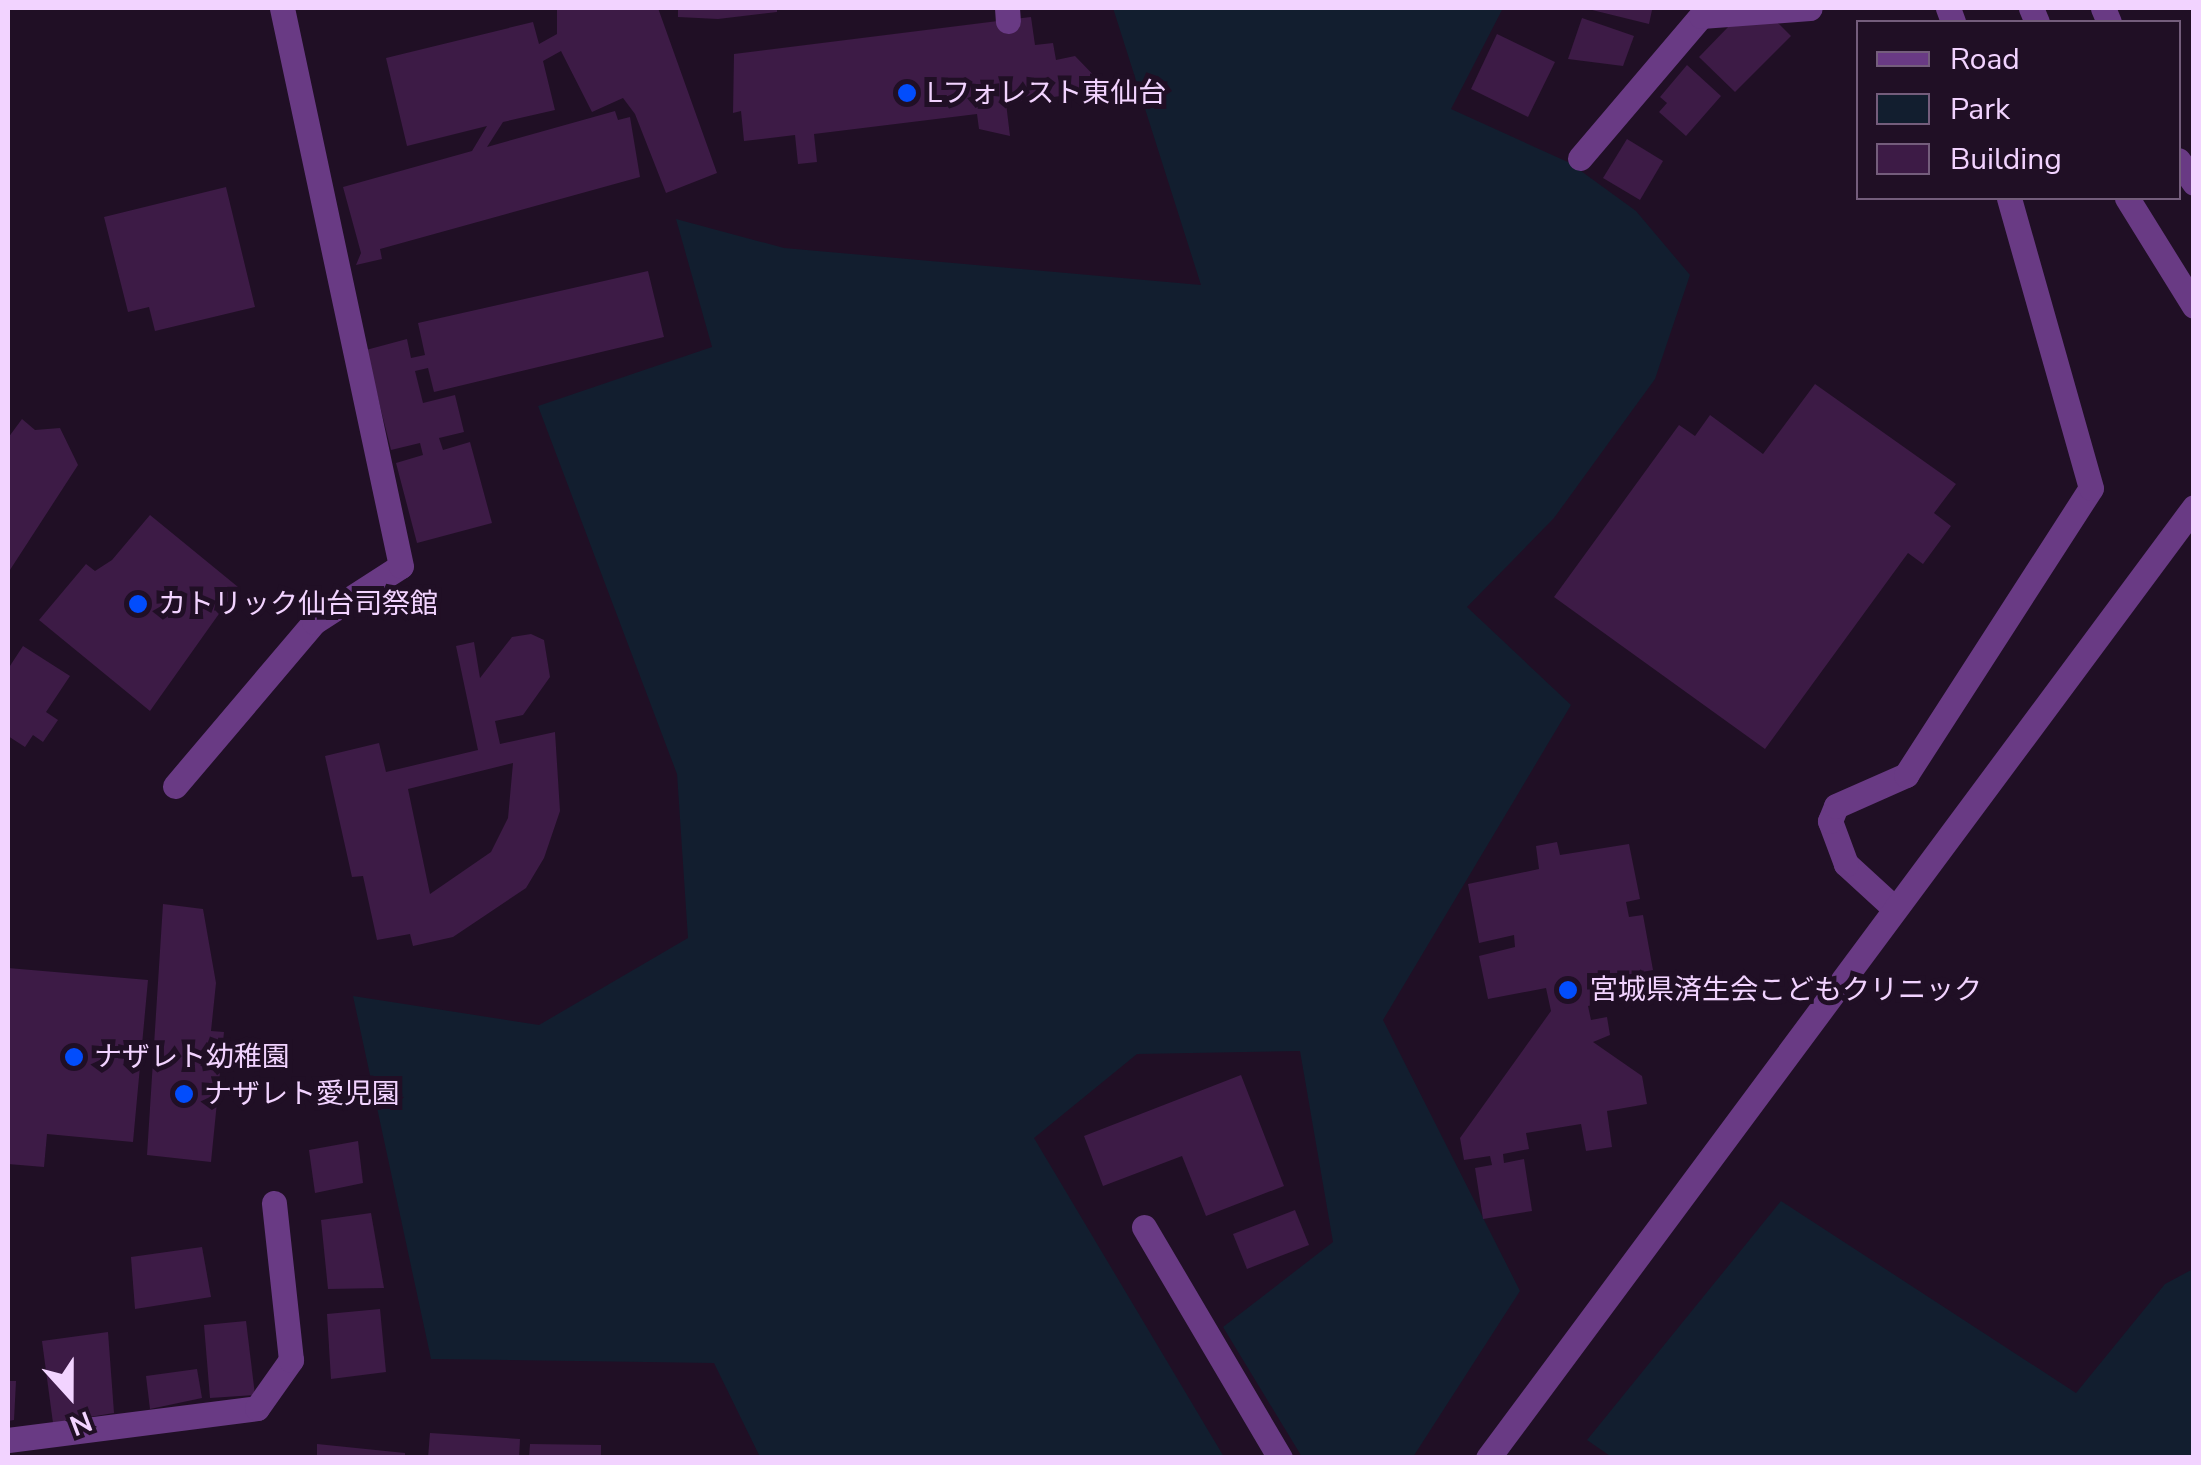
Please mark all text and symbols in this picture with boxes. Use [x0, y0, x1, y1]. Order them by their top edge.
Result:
legend [1856, 20, 2181, 200]
text: Road [1950, 39, 2020, 80]
place label: Lフォレスト東仙台 [927, 76, 1166, 110]
marker: Lフォレスト東仙台 [896, 82, 918, 104]
text: Park [1950, 89, 2010, 130]
text: Building [1950, 139, 2062, 180]
place label: カトリック仙台司祭館 [158, 587, 438, 621]
marker: カトリック仙台司祭館 [127, 593, 149, 615]
place label: 宮城県済生会こどもクリニック [1590, 973, 1982, 1007]
marker: 宮城県済生会こどもクリニック [1555, 977, 1581, 1003]
place label: ナザレト幼稚園 [94, 1040, 290, 1074]
marker: ナザレト幼稚園 [63, 1046, 85, 1068]
place label: ナザレト愛児園 [204, 1077, 400, 1111]
marker: ナザレト愛児園 [173, 1083, 195, 1105]
north arrow [20, 1345, 120, 1445]
text: N [64, 1402, 97, 1444]

